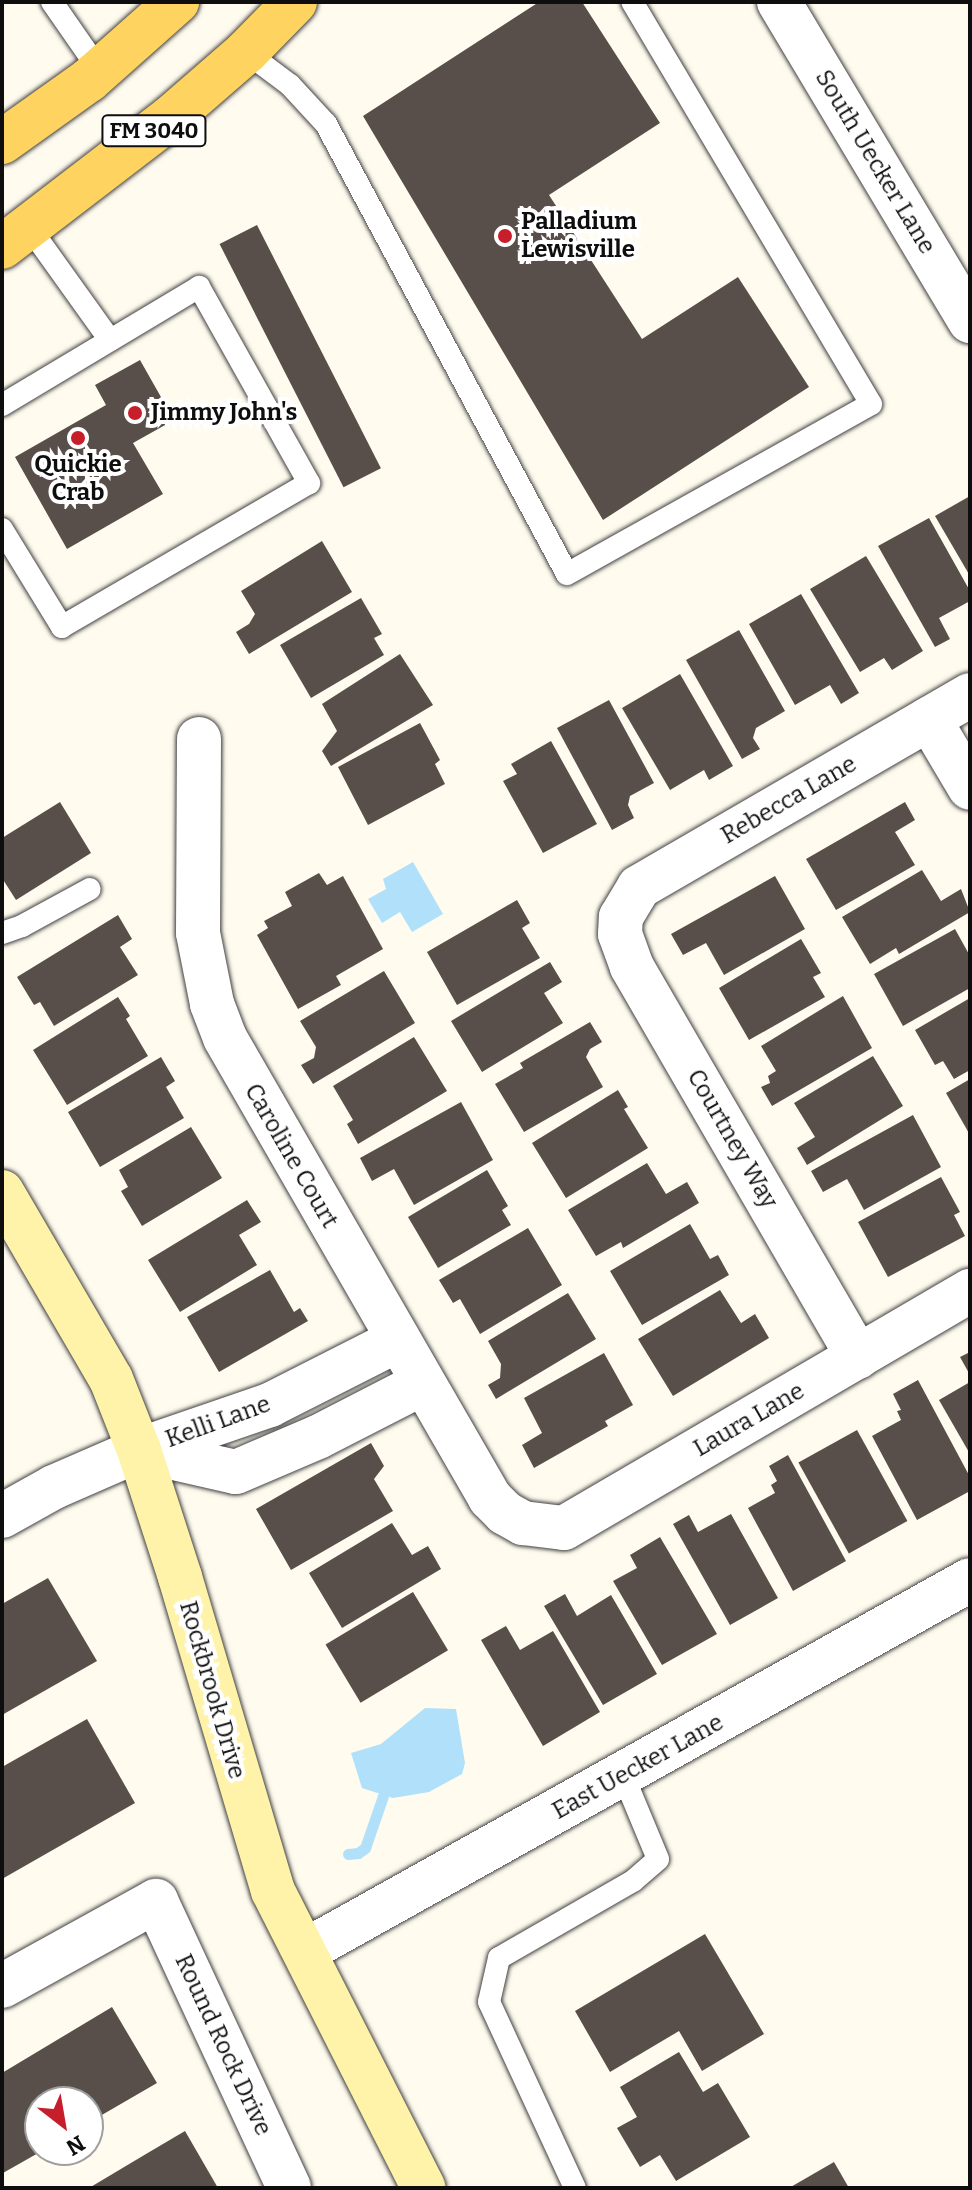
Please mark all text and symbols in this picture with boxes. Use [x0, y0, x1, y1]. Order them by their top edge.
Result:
street label: South Uecker Lane [809, 65, 941, 259]
road number: FM 3040 [100, 113, 208, 149]
place label: Palladium Lewisville [521, 208, 637, 264]
marker: Palladium Lewisville [496, 227, 514, 245]
place label: Jimmy John's [151, 399, 297, 427]
marker: Jimmy John's [126, 404, 144, 422]
marker: Quickie Crab [69, 429, 87, 447]
place label: Quickie Crab [34, 451, 122, 507]
street label: Rebecca Lane [716, 750, 862, 850]
street label: Courtney Way [681, 1064, 783, 1214]
street label: Caroline Court [238, 1079, 344, 1233]
street label: Laura Lane [688, 1377, 810, 1463]
street label: Kelli Lane [162, 1390, 274, 1454]
street label: Rockbrook Drive [173, 1598, 251, 1782]
street label: East Uecker Lane [548, 1708, 728, 1826]
street label: Round Rock Drive [168, 1950, 278, 2140]
north arrow [24, 2086, 104, 2166]
text: N [61, 2129, 90, 2161]

